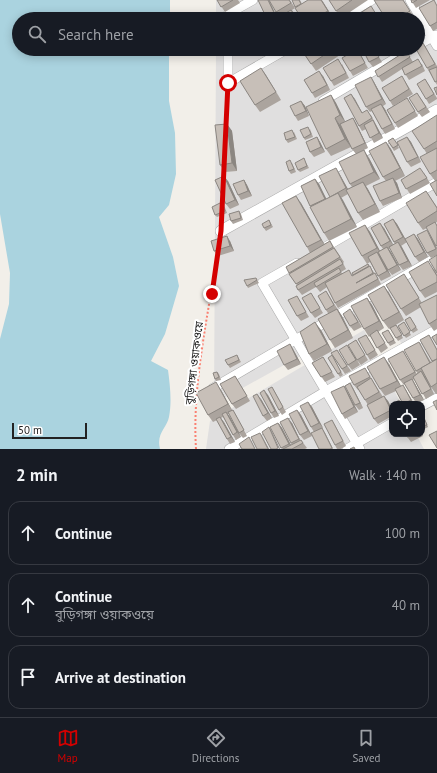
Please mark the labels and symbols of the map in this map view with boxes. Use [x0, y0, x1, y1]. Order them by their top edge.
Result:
route start [219, 74, 237, 92]
route end [203, 285, 221, 303]
street label: বুড়িগঙ্গা ওয়াকওয়ে [182, 321, 206, 406]
scale bar [12, 421, 87, 440]

